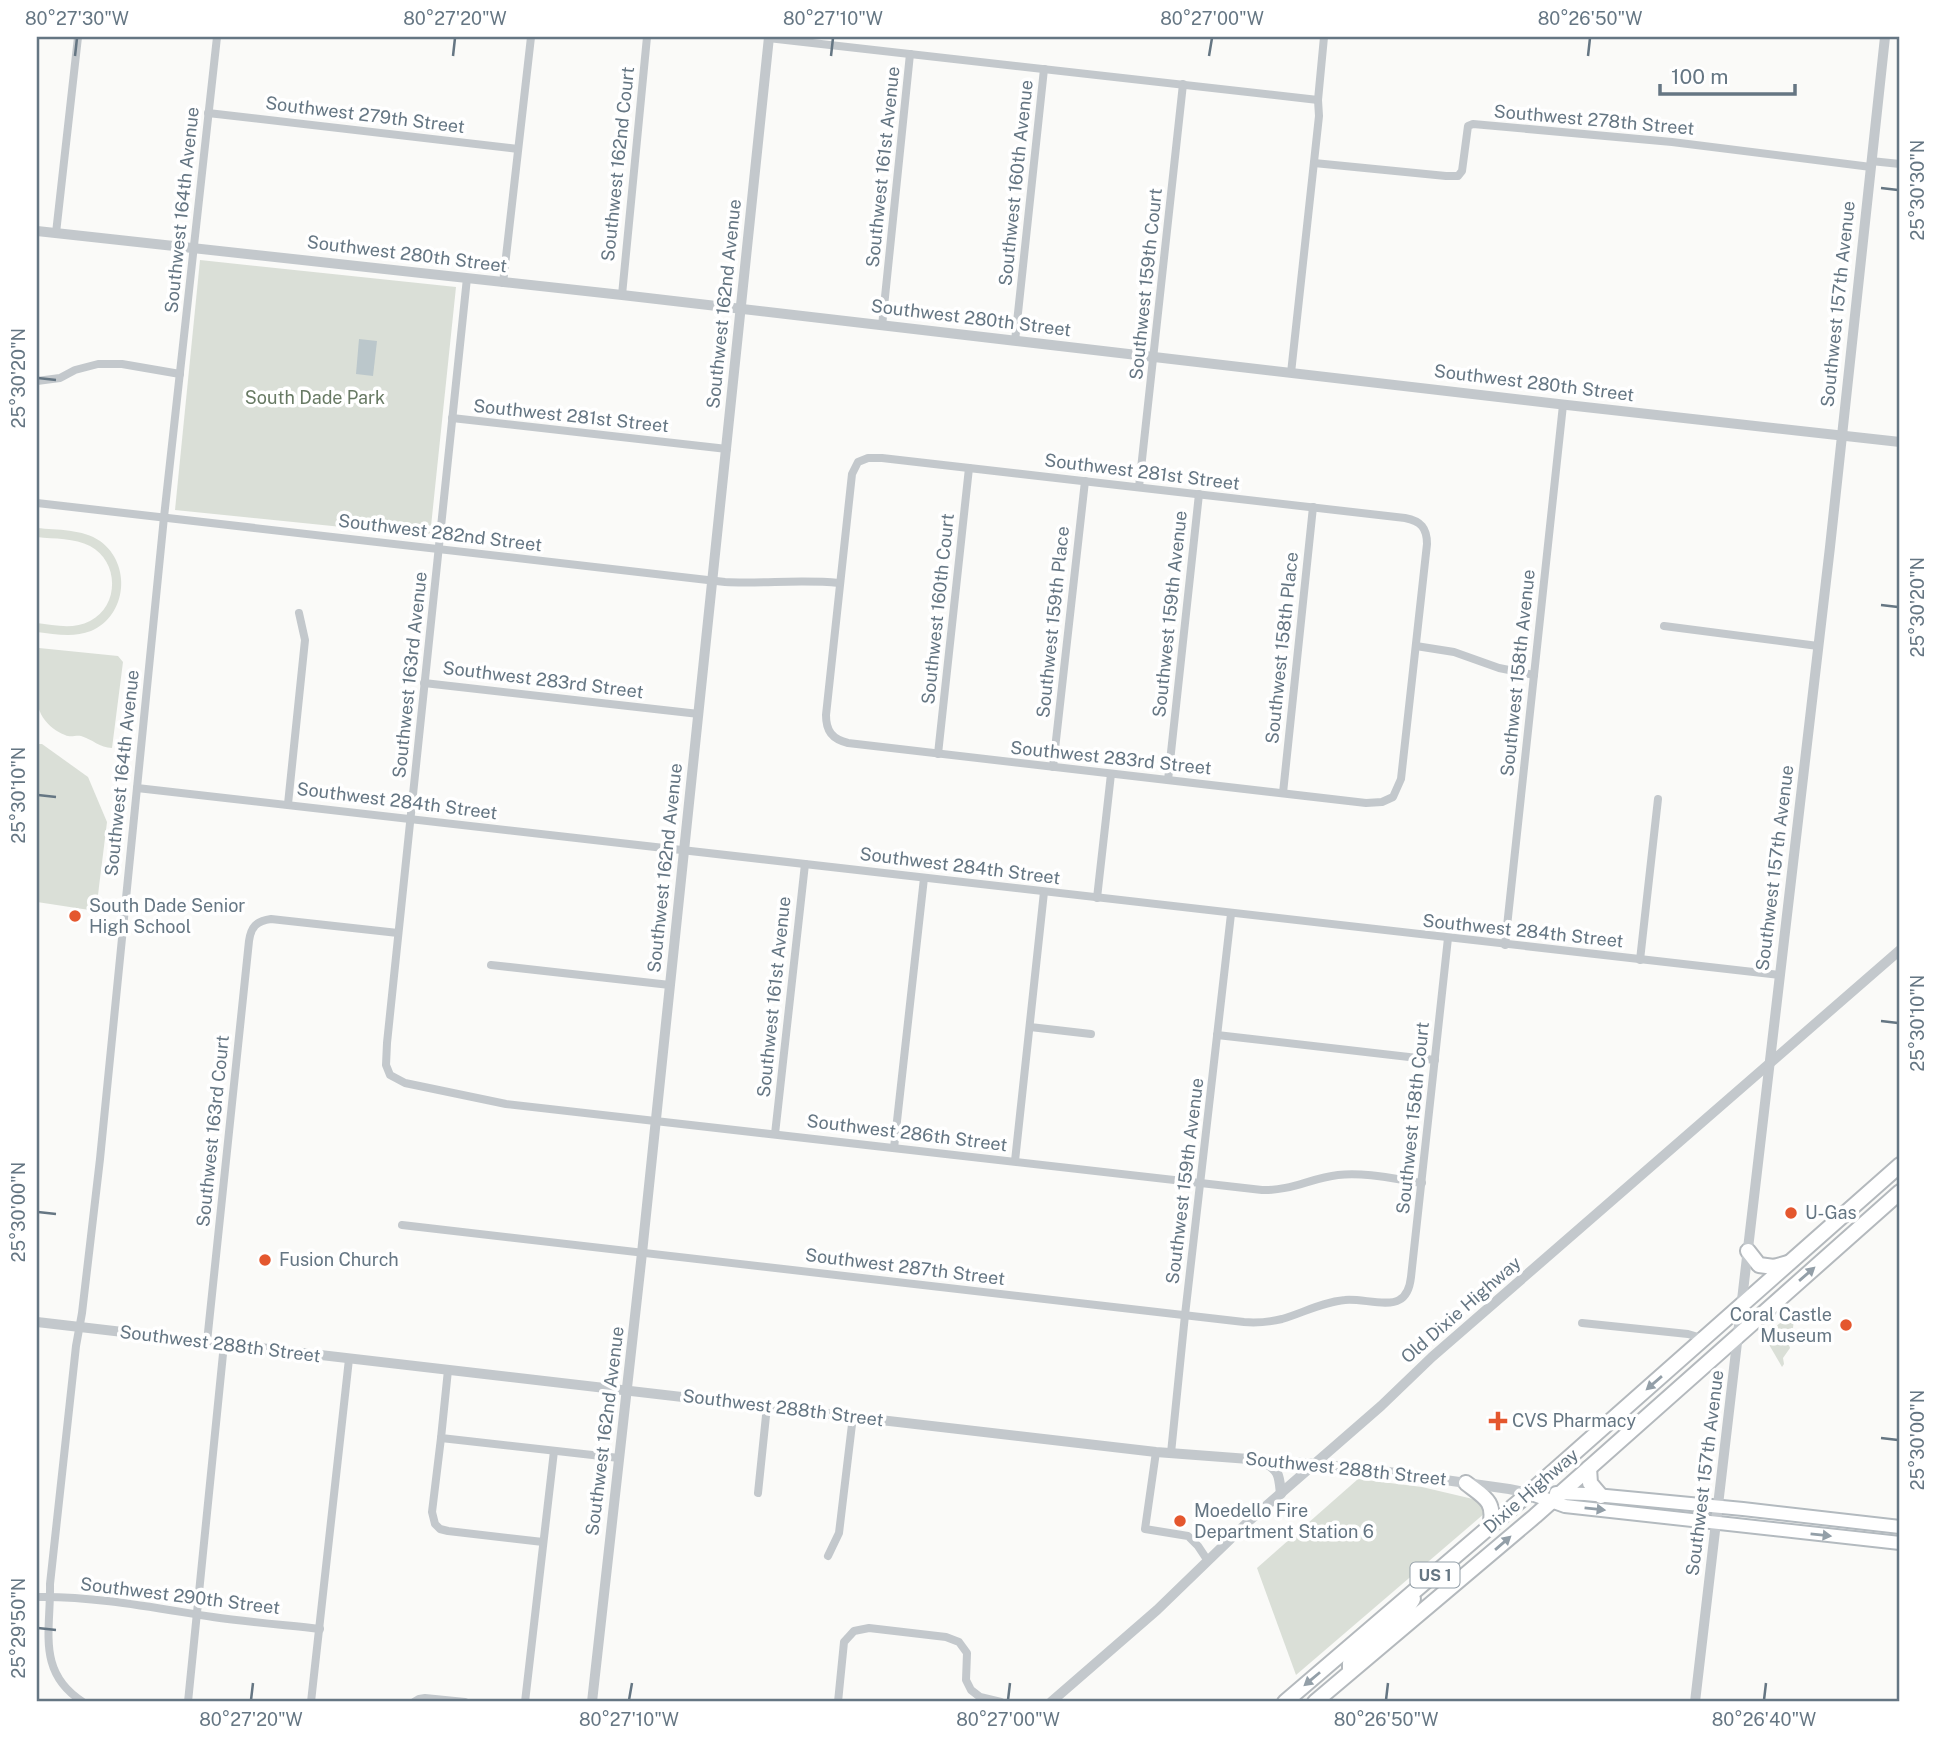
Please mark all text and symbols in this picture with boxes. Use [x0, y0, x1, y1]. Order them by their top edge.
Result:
text: 80°27'30"W [25, 8, 129, 29]
text: 80°27'20"W [403, 8, 507, 29]
text: 80°27'10"W [783, 8, 883, 29]
text: 80°27'00"W [1160, 8, 1264, 29]
text: 80°26'50"W [1538, 8, 1642, 29]
scale bar [1660, 52, 1795, 96]
text: 100 m [1671, 64, 1728, 89]
street label: Southwest 161st Avenue [862, 65, 904, 268]
street label: Southwest 162nd Court [597, 66, 638, 262]
street label: Southwest 160th Avenue [994, 79, 1037, 287]
street label: Southwest 279th Street [264, 92, 466, 137]
street label: Southwest 278th Street [1493, 100, 1695, 139]
street label: Southwest 164th Avenue [160, 106, 203, 314]
text: 25°30'30"N [1907, 140, 1928, 240]
street label: Southwest 159th Court [1125, 187, 1166, 381]
street label: Southwest 162nd Avenue [702, 198, 745, 410]
street label: Southwest 157th Avenue [1816, 200, 1859, 408]
street label: Southwest 280th Street [306, 231, 508, 276]
street label: Southwest 280th Street [870, 295, 1072, 340]
text: 25°30'20"N [8, 328, 29, 428]
street label: Southwest 280th Street [1433, 360, 1635, 405]
park label: South Dade Park [245, 387, 385, 408]
street label: Southwest 281st Street [472, 395, 670, 436]
street label: Southwest 281st Street [1043, 449, 1241, 494]
street label: Southwest 282nd Street [337, 510, 543, 555]
street label: Southwest 159th Avenue [1148, 510, 1191, 718]
street label: Southwest 160th Court [917, 512, 958, 706]
street label: Southwest 159th Place [1032, 525, 1073, 719]
street label: Southwest 158th Place [1261, 551, 1302, 745]
text: 25°30'20"N [1907, 557, 1928, 657]
street label: Southwest 158th Avenue [1496, 568, 1539, 778]
street label: Southwest 163rd Avenue [388, 571, 431, 779]
street label: Southwest 283rd Street [441, 657, 645, 702]
street label: Southwest 164th Avenue [100, 669, 143, 877]
street label: Southwest 283rd Street [1009, 736, 1213, 779]
text: 25°30'10"N [8, 747, 29, 843]
street label: Southwest 162nd Avenue [643, 762, 686, 974]
street label: Southwest 157th Avenue [1751, 764, 1798, 972]
street label: Southwest 284th Street [296, 778, 499, 823]
street label: Southwest 284th Street [859, 843, 1062, 888]
place label: South Dade Senior High School [89, 895, 245, 937]
street label: Southwest 161st Avenue [753, 895, 795, 1098]
marker: South Dade Senior High School [67, 908, 83, 924]
street label: Southwest 284th Street [1422, 910, 1625, 952]
text: 25°30'10"N [1907, 975, 1928, 1071]
street label: Southwest 158th Court [1392, 1021, 1433, 1215]
street label: Southwest 163rd Court [192, 1034, 233, 1228]
street label: Southwest 159th Avenue [1161, 1077, 1208, 1285]
street label: Southwest 286th Street [806, 1110, 1008, 1155]
text: 25°30'00"N [8, 1162, 29, 1262]
place label: U-Gas [1805, 1202, 1857, 1223]
marker: U-Gas [1783, 1205, 1799, 1221]
street label: Southwest 287th Street [804, 1244, 1006, 1289]
place label: Fusion Church [279, 1249, 399, 1270]
marker: Fusion Church [257, 1252, 273, 1268]
street label: Old Dixie Highway [1396, 1252, 1525, 1367]
one-way arrow [1799, 1267, 1816, 1282]
place label: Coral Castle Museum [1730, 1304, 1832, 1346]
marker: Coral Castle Museum [1838, 1317, 1854, 1333]
street label: Southwest 288th Street [118, 1321, 322, 1366]
street label: Southwest 162nd Avenue [581, 1325, 628, 1537]
street label: Southwest 157th Avenue [1681, 1369, 1728, 1577]
one-way arrow [1645, 1375, 1663, 1391]
street label: Southwest 288th Street [681, 1385, 885, 1430]
text: 25°30'00"N [1907, 1390, 1928, 1490]
place label: CVS Pharmacy [1512, 1410, 1636, 1431]
marker: CVS Pharmacy [1490, 1413, 1506, 1429]
street label: Dixie Highway [1479, 1444, 1583, 1537]
street label: Southwest 288th Street [1244, 1447, 1448, 1490]
place label: Moedello Fire Department Station 6 [1194, 1500, 1374, 1542]
one-way arrow [1584, 1504, 1606, 1515]
marker: Moedello Fire Department Station 6 [1172, 1513, 1188, 1529]
one-way arrow [1810, 1529, 1832, 1540]
one-way arrow [1495, 1536, 1512, 1551]
road number: US 1 [1410, 1562, 1460, 1588]
street label: Southwest 290th Street [79, 1573, 281, 1618]
text: 25°29'50"N [8, 1578, 29, 1678]
one-way arrow [1304, 1671, 1321, 1686]
text: 80°27'20"W [199, 1709, 303, 1730]
text: 80°27'10"W [579, 1709, 679, 1730]
text: 80°27'00"W [956, 1709, 1060, 1730]
text: 80°26'50"W [1334, 1709, 1438, 1730]
text: 80°26'40"W [1712, 1709, 1816, 1730]

